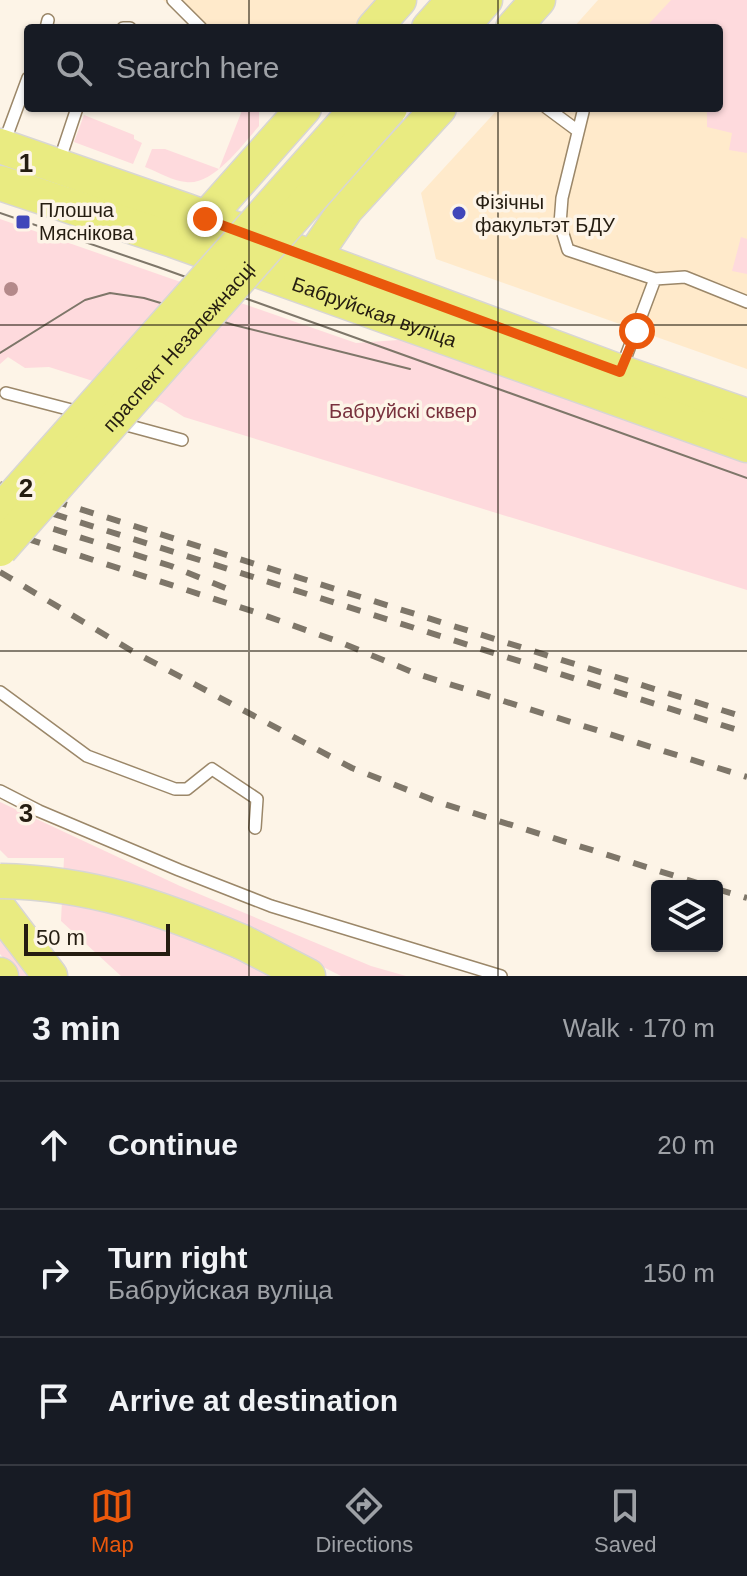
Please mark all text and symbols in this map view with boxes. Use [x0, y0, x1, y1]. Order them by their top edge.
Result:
search box [24, 24, 723, 112]
icon: search [52, 46, 96, 90]
text: Search here [116, 51, 279, 84]
text: 1 [19, 148, 33, 178]
place label: Фізічны факультэт БДУ [475, 191, 615, 236]
place label: Плошча Мяснікова [39, 199, 134, 244]
route end [187, 201, 223, 237]
marker: Фізічны факультэт БДУ [450, 204, 468, 222]
marker: Плошча Мяснікова [14, 213, 32, 231]
street label: праспект Незалежнасці [98, 258, 259, 436]
street label: Бабруйская вуліца [289, 272, 460, 352]
route start [619, 313, 655, 349]
park label: Бабруйскі сквер [329, 400, 477, 422]
text: 2 [19, 473, 33, 503]
text: 3 [19, 798, 33, 828]
map controls [651, 880, 723, 952]
button: layers [651, 880, 723, 952]
scale bar [24, 920, 170, 956]
text: 50 m [36, 925, 85, 950]
text: 3 min [32, 1009, 121, 1047]
text: Walk · 170 m [563, 1013, 715, 1043]
icon: ahead [32, 1123, 76, 1167]
text: Continue [108, 1128, 238, 1161]
text: 20 m [657, 1130, 715, 1160]
text: Turn right [108, 1241, 247, 1274]
icon: right [32, 1251, 76, 1295]
text: 150 m [643, 1258, 715, 1288]
text: Бабруйская вуліца [108, 1275, 333, 1305]
icon: arrive [32, 1379, 76, 1423]
text: Arrive at destination [108, 1384, 398, 1417]
tab: Map [90, 1484, 134, 1558]
tab: Directions [315, 1484, 413, 1558]
tab: Saved [594, 1484, 657, 1558]

